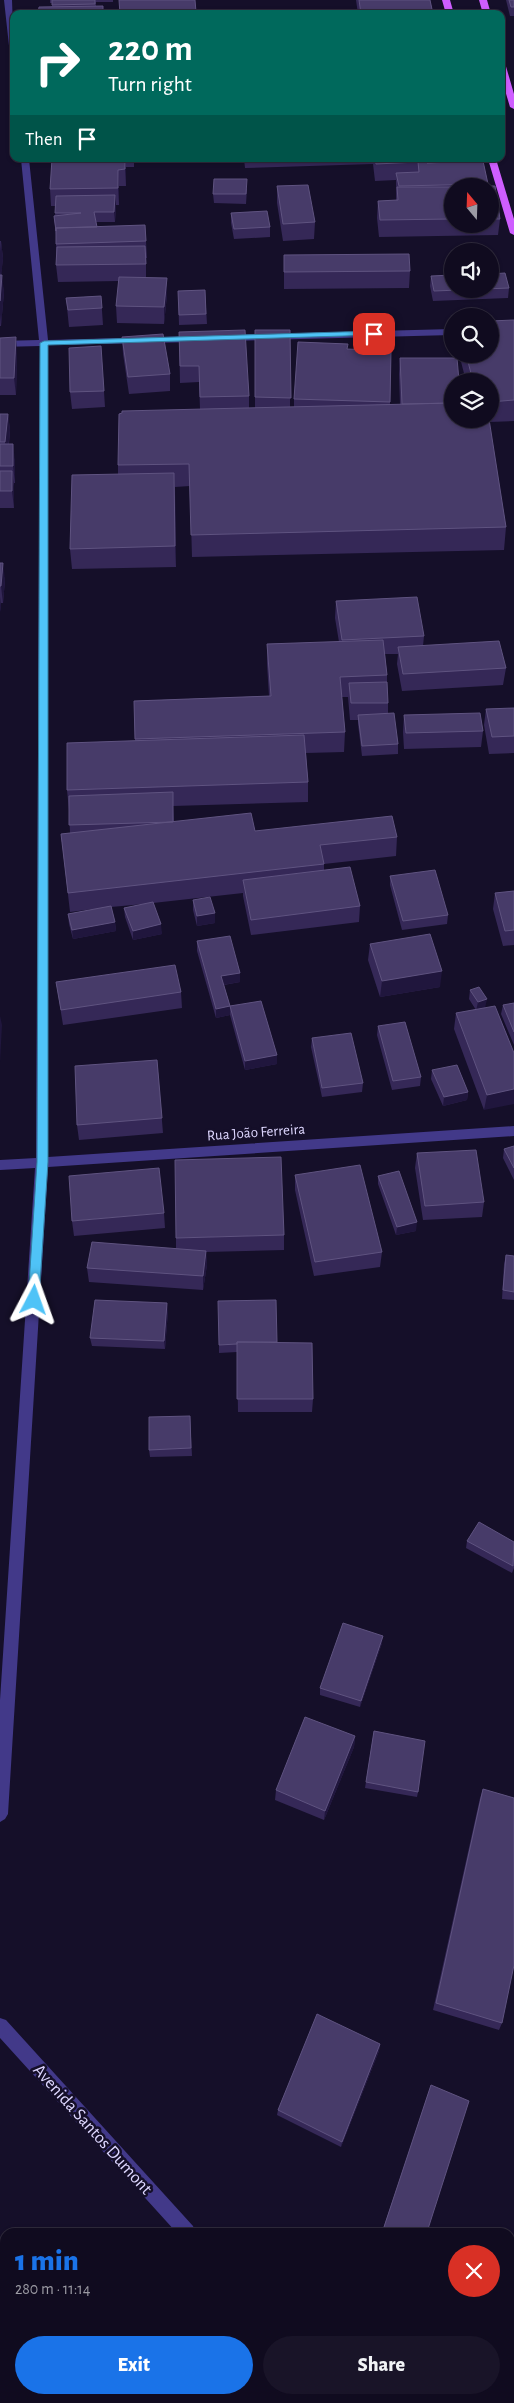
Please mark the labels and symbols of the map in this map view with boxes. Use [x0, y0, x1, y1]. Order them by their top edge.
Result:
north arrow [444, 178, 499, 232]
pin [353, 313, 395, 355]
street label: Rua João Ferreira [206, 1122, 306, 1143]
position arrow [7, 1273, 59, 1325]
street label: Avenida Santos Dumont [29, 2061, 155, 2198]

